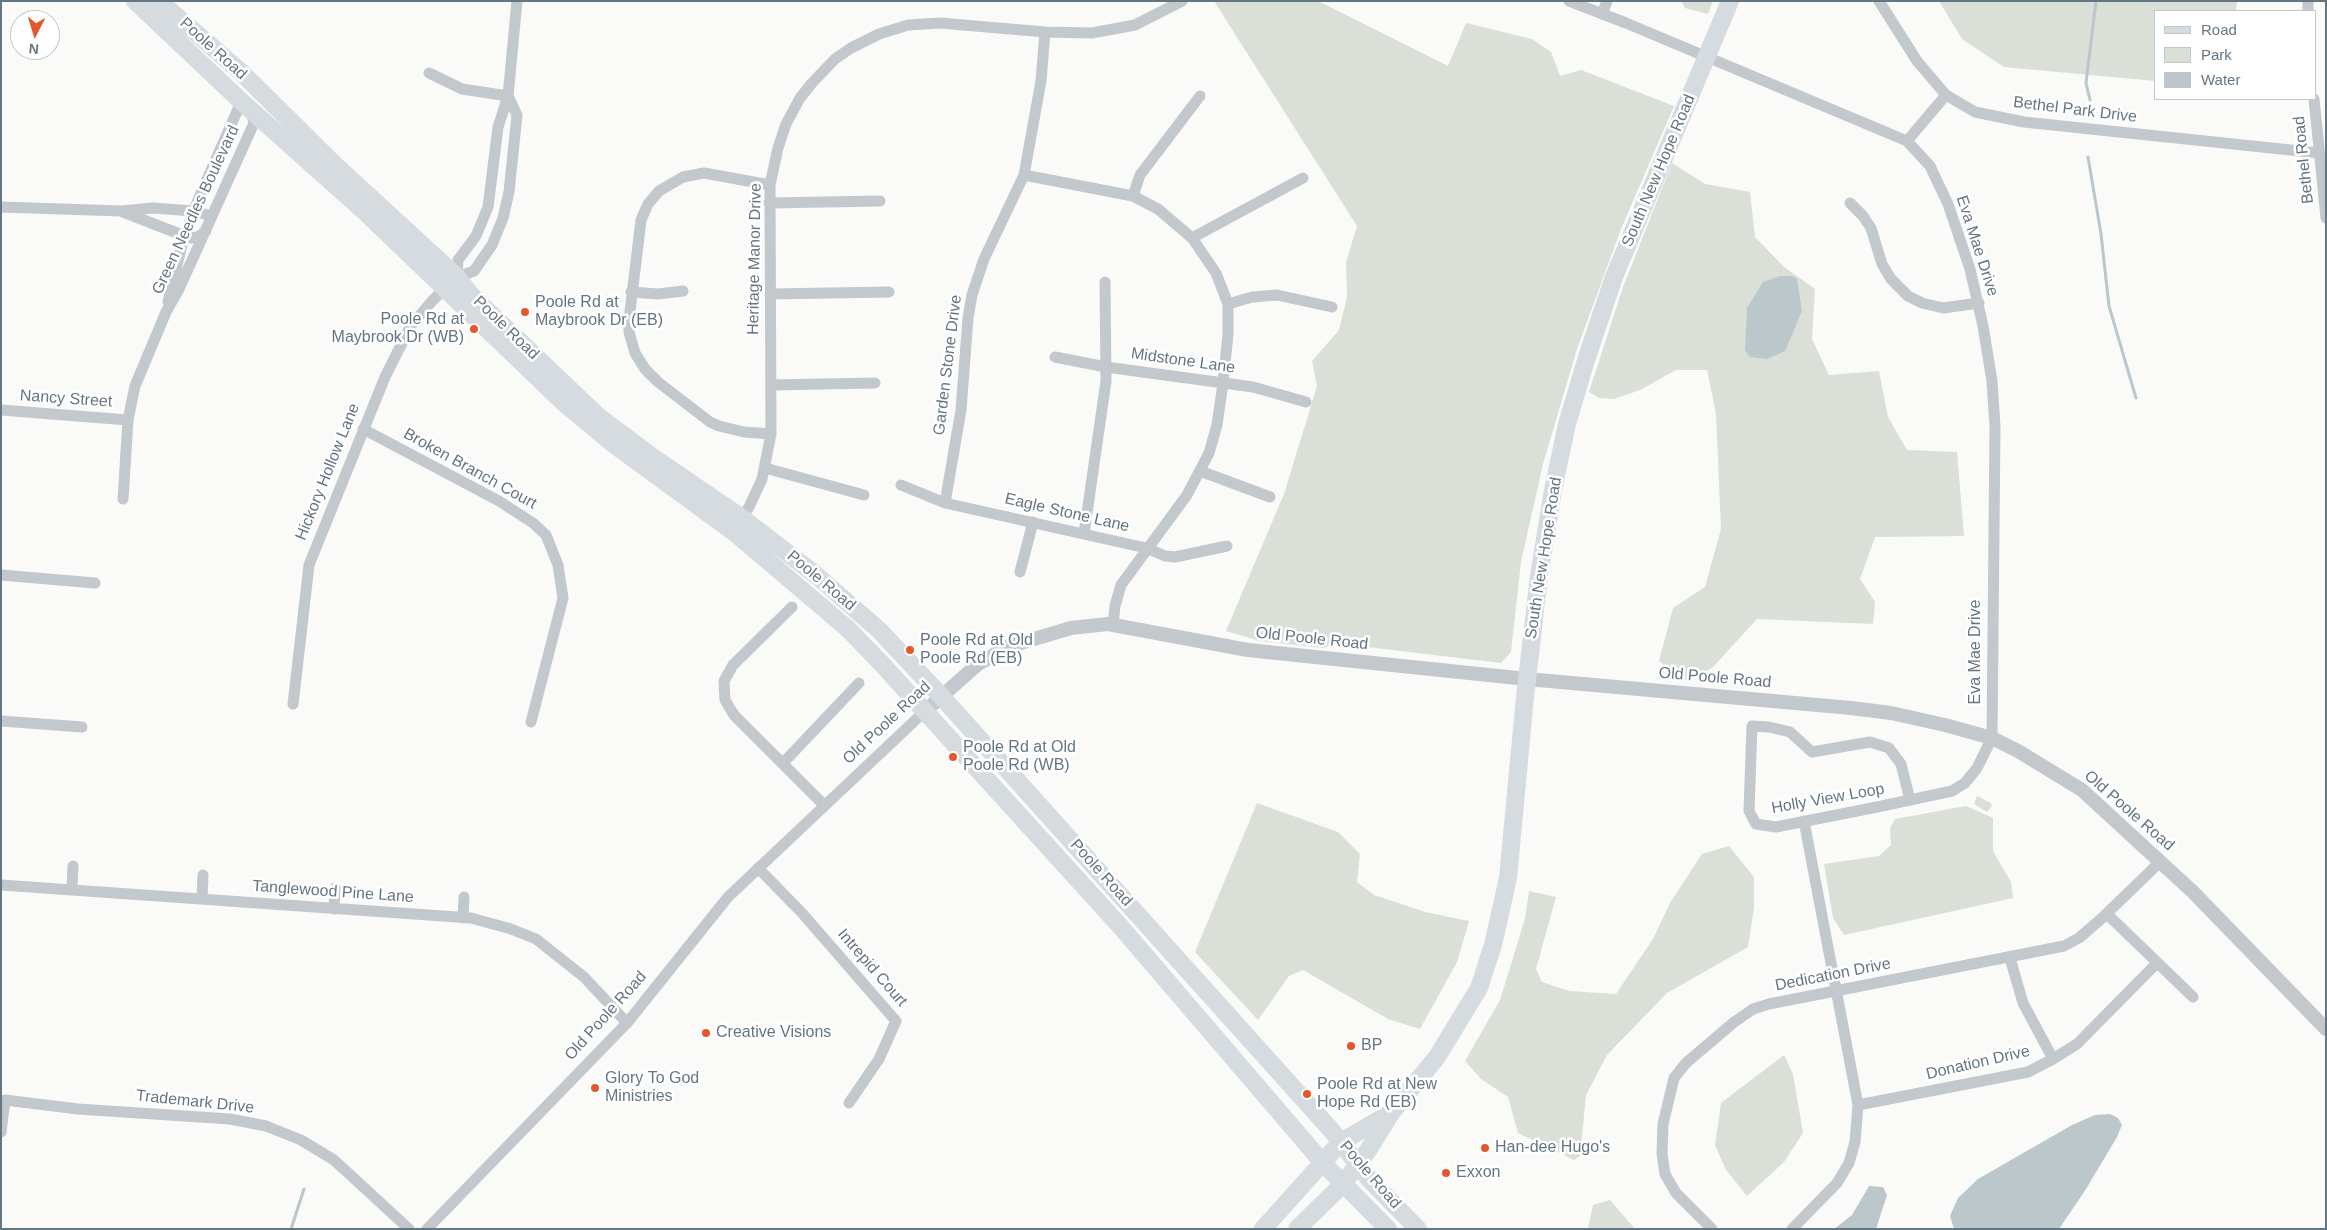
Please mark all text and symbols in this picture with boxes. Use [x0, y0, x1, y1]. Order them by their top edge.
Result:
north arrow [10, 10, 60, 60]
legend [2154, 10, 2317, 100]
street label: Poole Road [176, 14, 250, 84]
text: Road [2201, 21, 2237, 38]
text: N [28, 41, 40, 57]
text: Park [2201, 46, 2232, 63]
text: Water [2201, 71, 2240, 88]
street label: South New Hope Road [1618, 92, 1700, 250]
street label: Bethel Park Drive [2012, 93, 2138, 127]
street label: Bethel Road [2290, 115, 2318, 205]
street label: Green Needles Boulevard [148, 123, 244, 297]
street label: Heritage Manor Drive [744, 183, 766, 335]
street label: Eva Mae Drive [1952, 193, 2002, 299]
street label: Poole Road [469, 292, 543, 364]
place label: Poole Rd at Maybrook Dr (EB) [535, 293, 663, 331]
street label: Garden Stone Drive [930, 294, 966, 436]
marker: Poole Rd at Maybrook Dr (EB) [519, 306, 531, 318]
place label: Poole Rd at Maybrook Dr (WB) [332, 310, 464, 348]
marker: Poole Rd at Maybrook Dr (WB) [468, 323, 480, 335]
street label: Midstone Lane [1130, 344, 1236, 378]
street label: Nancy Street [19, 386, 113, 412]
street label: Hickory Hollow Lane [292, 401, 364, 543]
street label: Broken Branch Court [400, 424, 540, 514]
street label: South New Hope Road [1522, 476, 1566, 640]
street label: Eagle Stone Lane [1003, 489, 1131, 537]
street label: Poole Road [783, 547, 859, 615]
street label: Eva Mae Drive [1966, 600, 1986, 704]
street label: Old Poole Road [1255, 624, 1369, 654]
place label: Poole Rd at Old Poole Rd (EB) [920, 631, 1033, 669]
marker: Poole Rd at Old Poole Rd (EB) [904, 644, 916, 656]
street label: Old Poole Road [1658, 664, 1772, 692]
street label: Old Poole Road [839, 677, 935, 769]
place label: Poole Rd at Old Poole Rd (WB) [963, 738, 1076, 776]
marker: Poole Rd at Old Poole Rd (WB) [947, 751, 959, 763]
street label: Old Poole Road [2080, 767, 2178, 855]
street label: Holly View Loop [1770, 780, 1886, 818]
street label: Poole Road [1066, 836, 1136, 910]
street label: Tanglewood Pine Lane [252, 877, 414, 907]
street label: Intrepid Court [833, 925, 911, 1011]
street label: Dedication Drive [1774, 954, 1892, 996]
street label: Old Poole Road [561, 968, 651, 1064]
place label: Creative Visions [716, 1023, 831, 1043]
marker: Creative Visions [700, 1027, 712, 1039]
place label: BP [1361, 1036, 1382, 1056]
marker: BP [1345, 1040, 1357, 1052]
street label: Donation Drive [1924, 1042, 2032, 1084]
place label: Glory To God Ministries [605, 1069, 699, 1107]
place label: Poole Rd at New Hope Rd (EB) [1317, 1075, 1437, 1113]
marker: Glory To God Ministries [589, 1082, 601, 1094]
street label: Trademark Drive [135, 1086, 255, 1118]
marker: Poole Rd at New Hope Rd (EB) [1301, 1088, 1313, 1100]
street label: Poole Road [1335, 1137, 1405, 1213]
place label: Han-dee Hugo's [1495, 1138, 1610, 1158]
marker: Han-dee Hugo's [1479, 1142, 1491, 1154]
place label: Exxon [1456, 1163, 1500, 1183]
marker: Exxon [1440, 1167, 1452, 1179]

